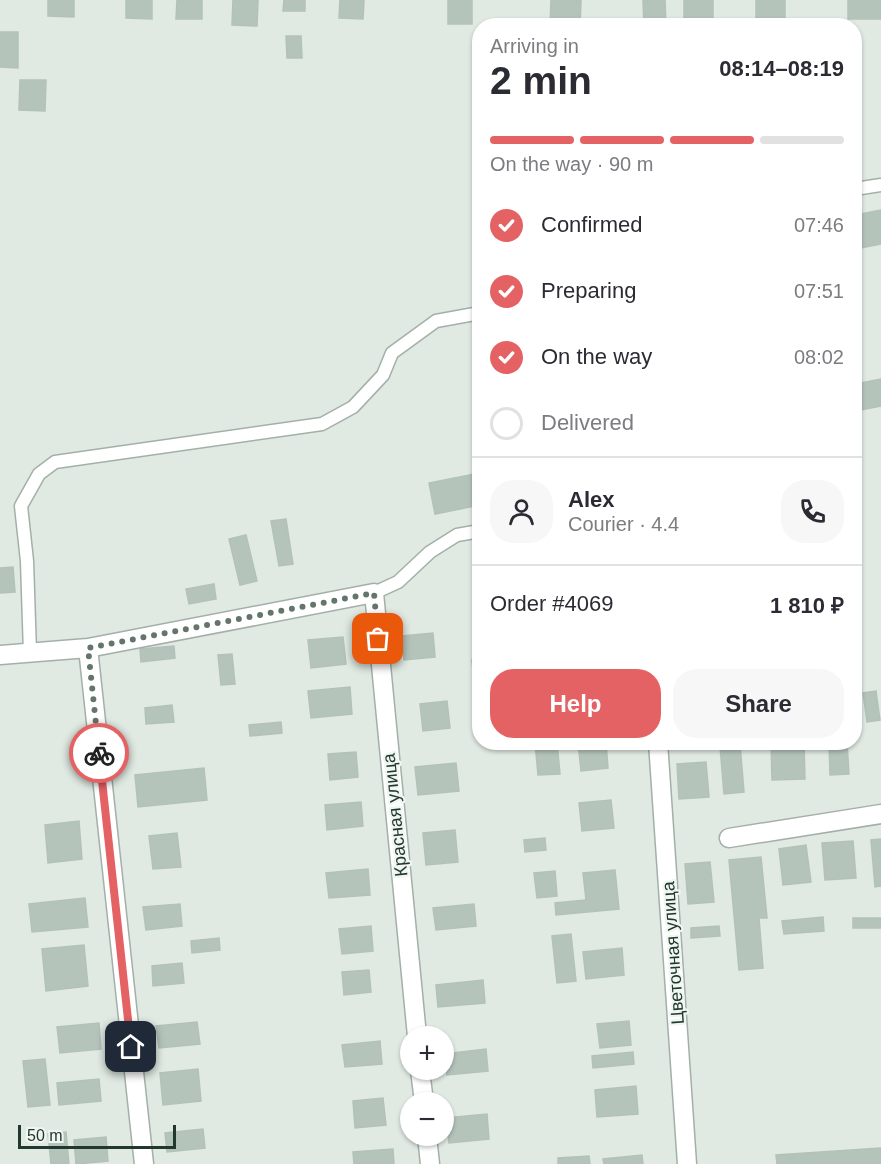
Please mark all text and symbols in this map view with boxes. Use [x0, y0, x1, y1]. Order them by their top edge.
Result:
text: Arriving in [490, 35, 579, 57]
text: 08:14–08:19 [719, 56, 844, 81]
text: 2 min [490, 59, 592, 102]
text: On the way · 90 m [490, 153, 653, 175]
icon: check [490, 209, 523, 242]
text: Confirmed [541, 212, 642, 237]
text: 07:46 [794, 214, 844, 236]
icon: check [490, 275, 523, 308]
text: Preparing [541, 278, 636, 303]
text: 07:51 [794, 280, 844, 302]
icon: check [490, 341, 523, 374]
text: On the way [541, 344, 652, 369]
text: 08:02 [794, 346, 844, 368]
text: Delivered [541, 410, 634, 435]
button: person [490, 480, 553, 543]
button: phone [781, 480, 844, 543]
text: Alex [568, 487, 614, 512]
text: Courier · 4.4 [568, 513, 679, 535]
text: Order #4069 [490, 591, 614, 616]
text: 1 810 ₽ [770, 593, 844, 618]
pin [352, 613, 403, 664]
icon: bag [361, 622, 394, 655]
button: Help [490, 669, 661, 738]
button: Share [673, 669, 844, 738]
courier [69, 723, 129, 783]
icon: bike [83, 737, 116, 770]
street label: Красная улица [378, 751, 411, 878]
street label: Цветочная улица [658, 880, 688, 1025]
pin [105, 1021, 156, 1072]
map controls [400, 1026, 454, 1146]
button: + [400, 1026, 454, 1080]
icon: home [114, 1030, 147, 1063]
button: − [400, 1092, 454, 1146]
scale bar [18, 1122, 176, 1150]
text: 50 m [27, 1127, 63, 1144]

